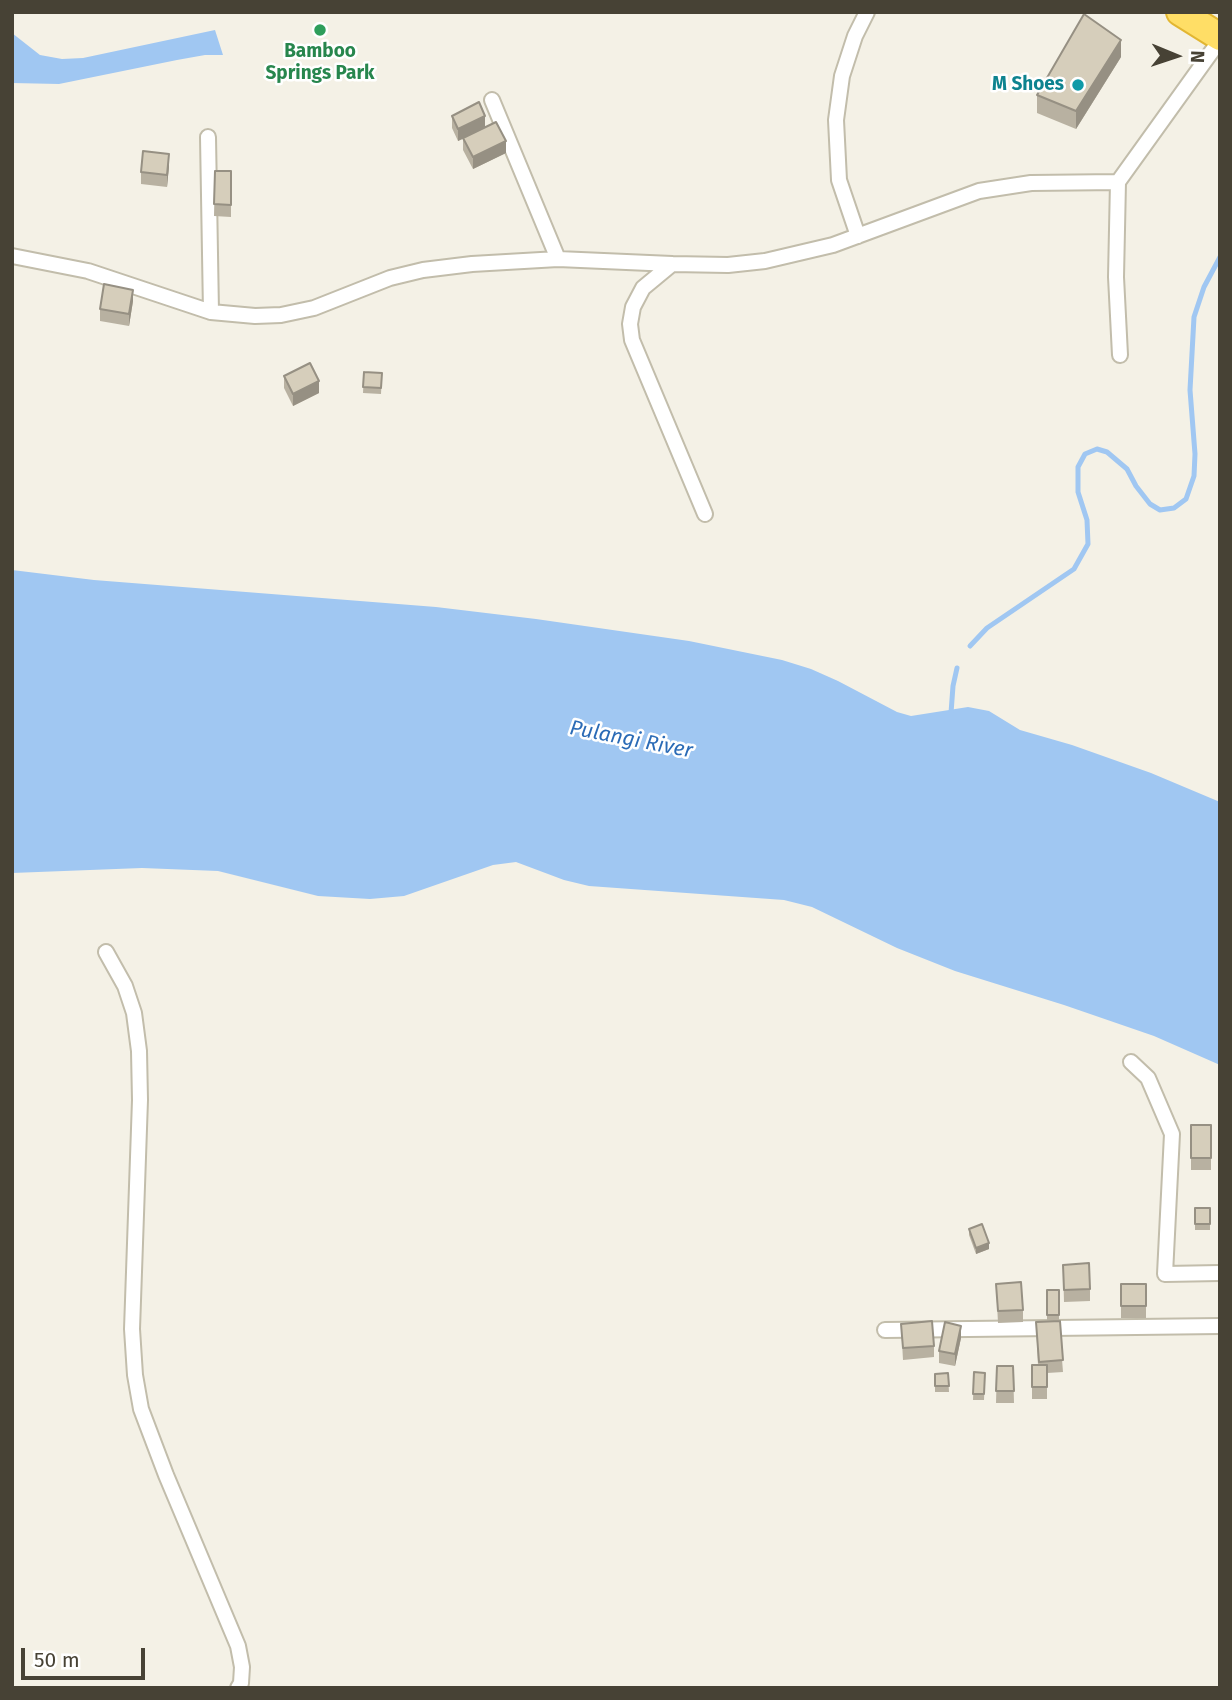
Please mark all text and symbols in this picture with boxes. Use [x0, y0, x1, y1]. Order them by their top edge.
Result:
north arrow [1141, 21, 1211, 91]
marker: Bamboo Springs Park [312, 22, 328, 38]
place label: Bamboo Springs Park [265, 41, 375, 85]
text: N [1186, 50, 1209, 63]
place label: M Shoes [992, 74, 1064, 96]
marker: M Shoes [1070, 77, 1086, 93]
water label: Pulangi River [567, 716, 695, 764]
scale bar [24, 1634, 149, 1678]
text: 50 m [34, 1647, 80, 1673]

